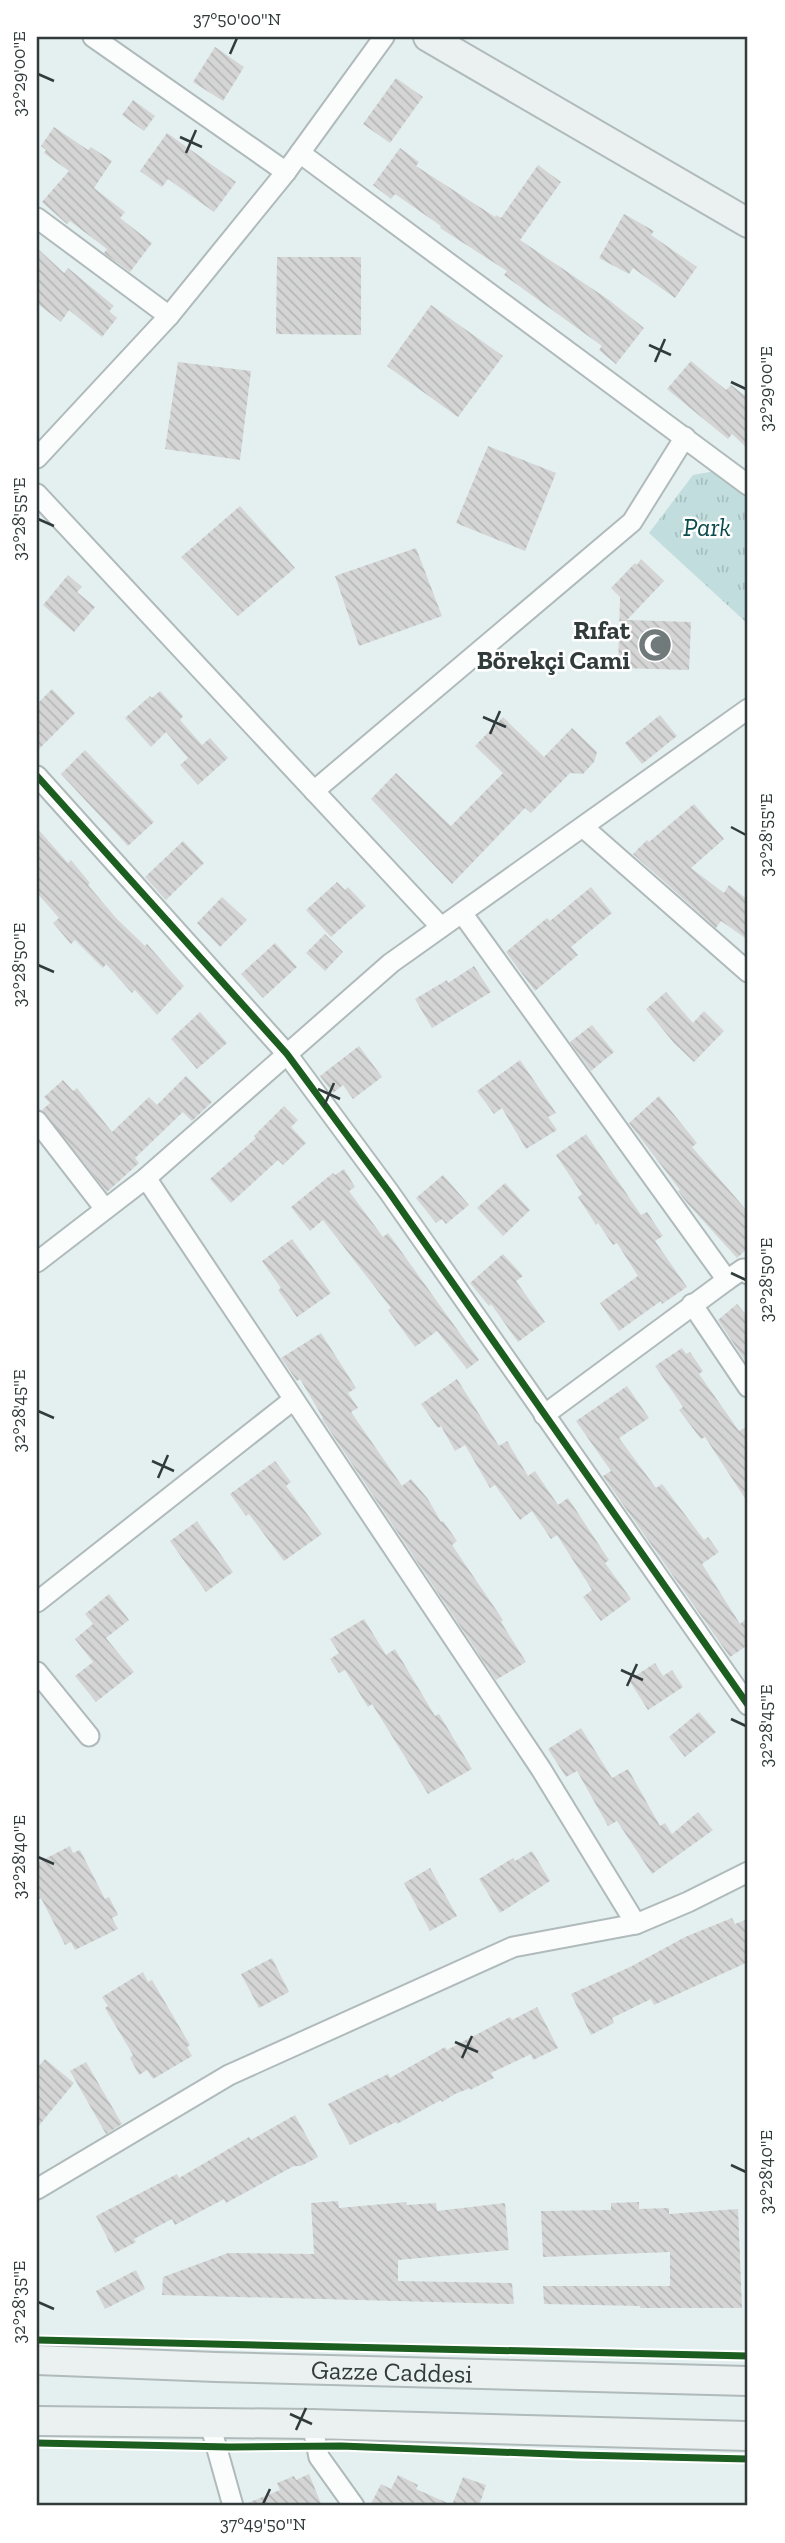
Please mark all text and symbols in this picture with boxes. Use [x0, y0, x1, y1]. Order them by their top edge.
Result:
text: 37°50'00"N [193, 8, 281, 30]
text: 32°29'00"E [8, 31, 30, 117]
text: 32°29'00"E [755, 346, 777, 432]
text: 32°28'55"E [8, 477, 30, 561]
park label: Park [683, 511, 731, 543]
place label: Rıfat Börekçi Cami [477, 614, 631, 676]
mosque icon: Rıfat Börekçi Cami [636, 626, 674, 664]
text: 32°28'55"E [755, 793, 777, 877]
text: 32°28'50"E [8, 923, 30, 1007]
text: 32°28'50"E [755, 1238, 777, 1322]
text: 32°28'45"E [8, 1369, 30, 1453]
text: 32°28'45"E [755, 1684, 777, 1768]
text: 32°28'40"E [8, 1815, 30, 1899]
text: 32°28'40"E [755, 2130, 777, 2214]
text: 32°28'35"E [8, 2261, 30, 2343]
street label: Gazze Caddesi [311, 2354, 473, 2390]
text: 37°49'50"N [220, 2513, 306, 2535]

